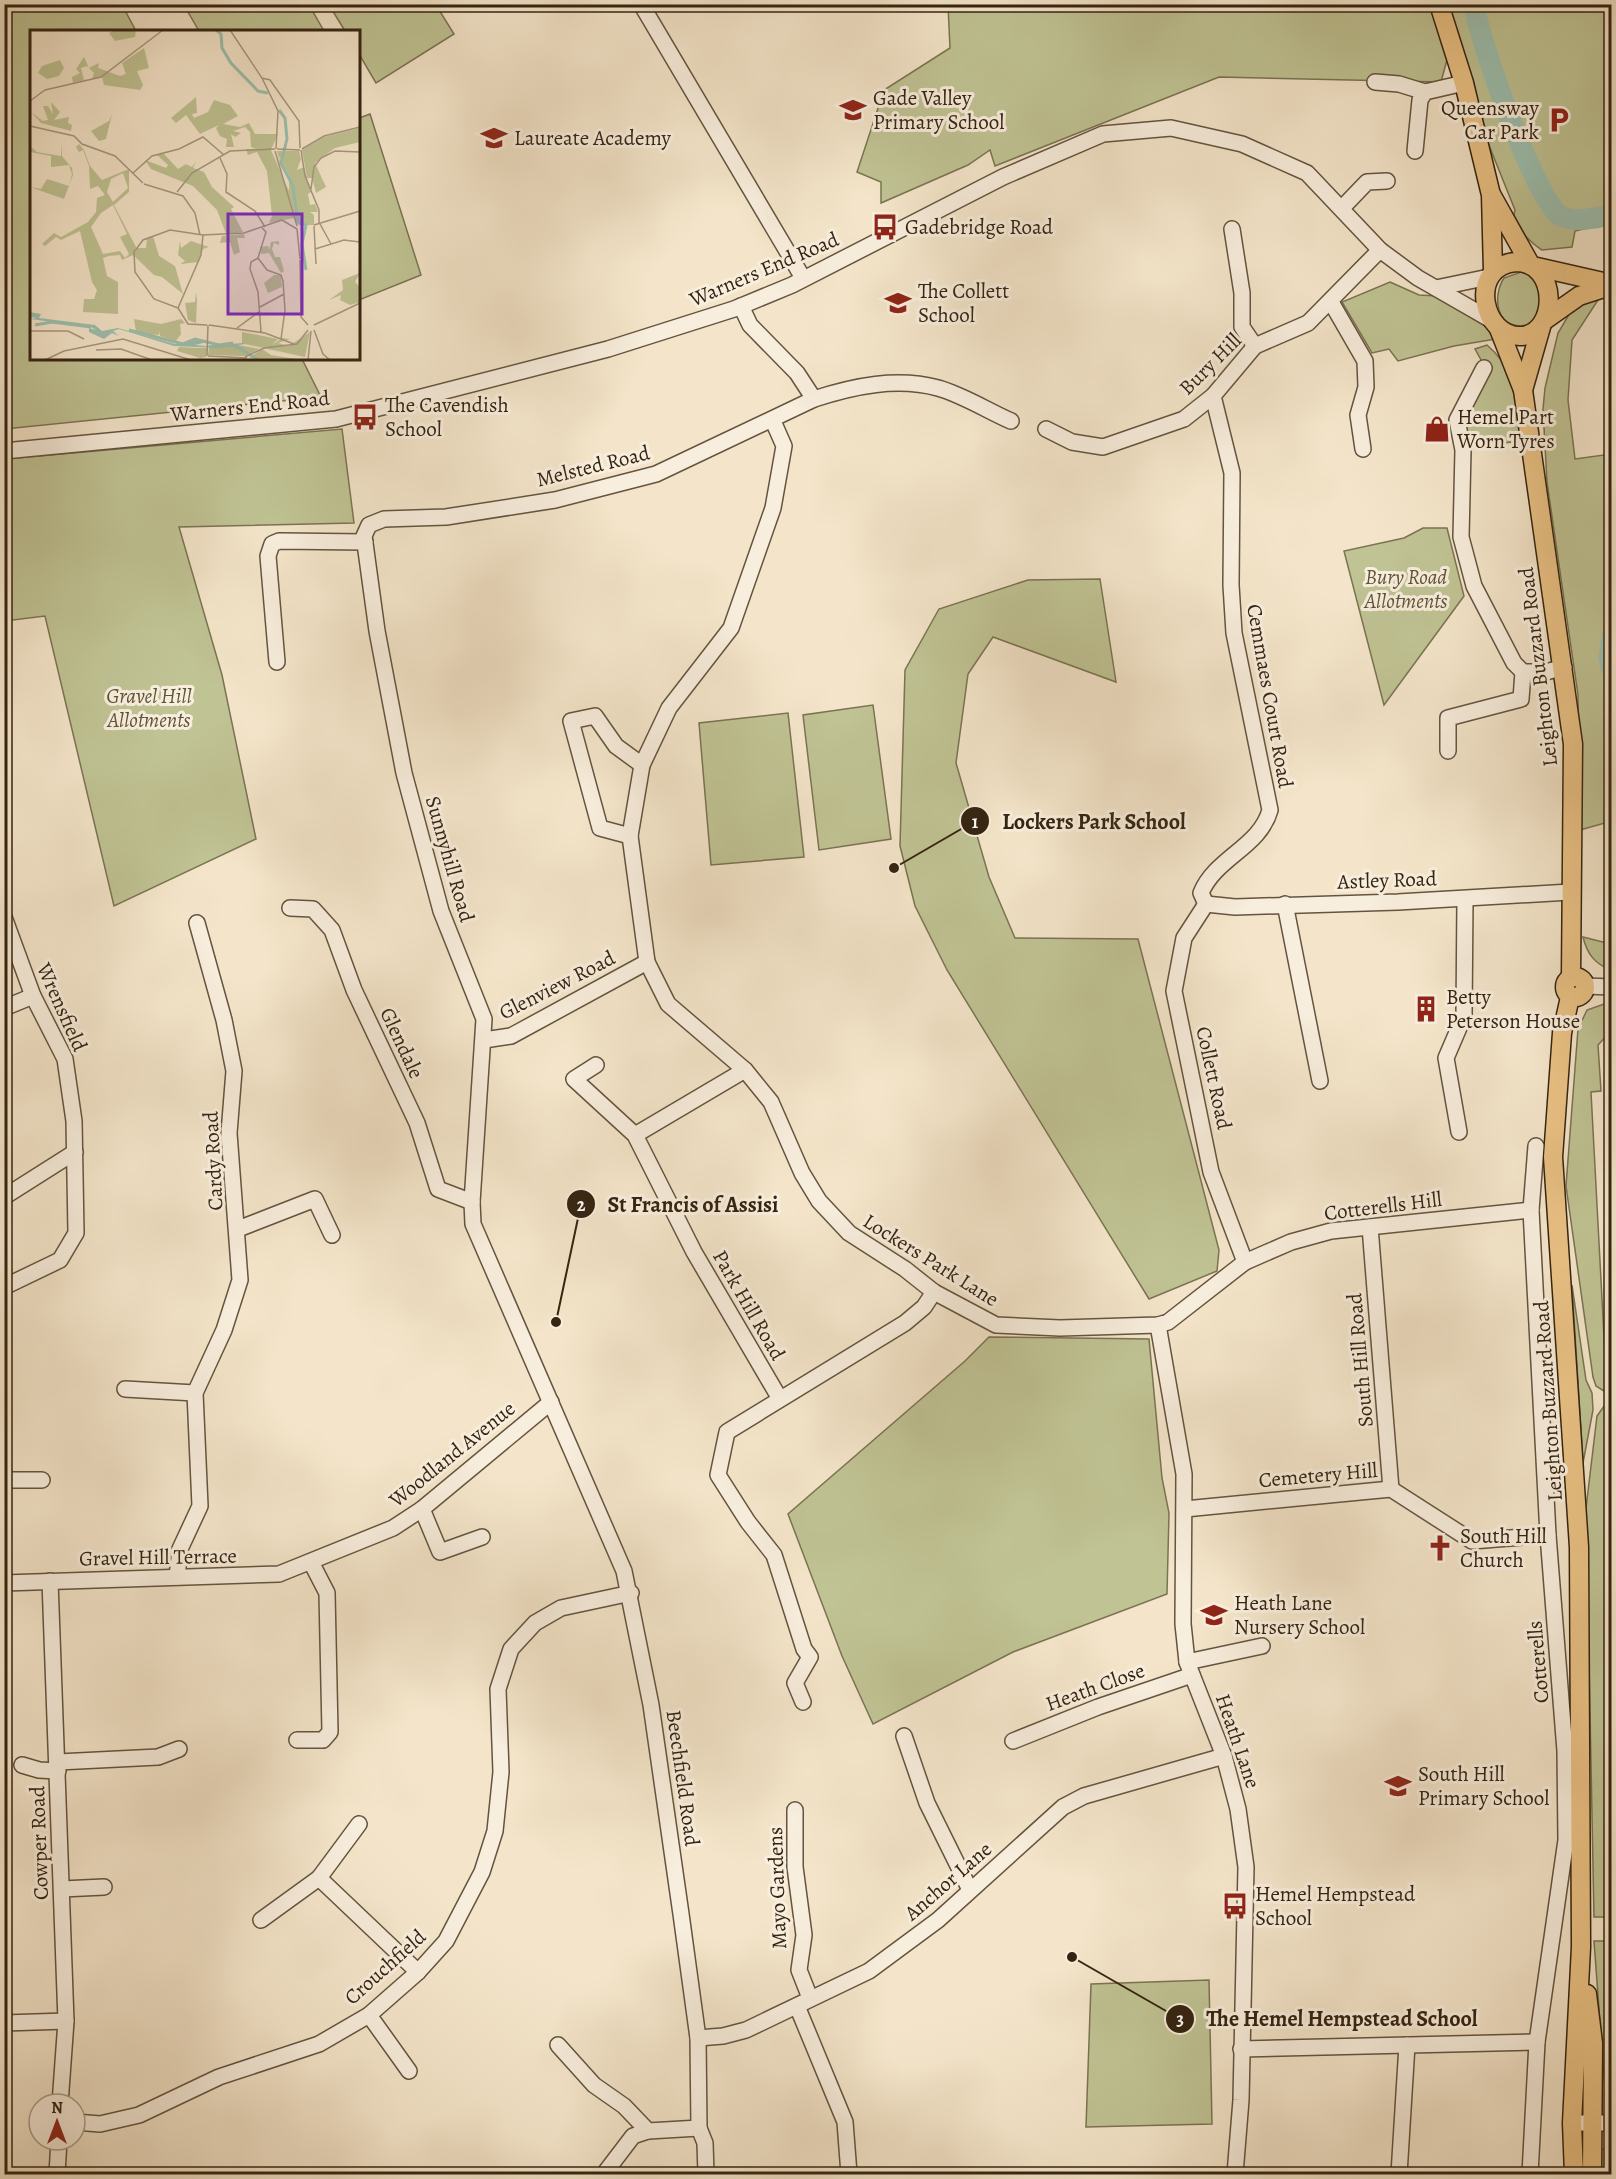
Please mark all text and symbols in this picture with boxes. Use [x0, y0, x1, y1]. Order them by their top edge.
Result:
inset map [30, 30, 360, 360]
place label: Gade Valley Primary School [873, 84, 1004, 136]
place label: Queensway Car Park [1441, 94, 1540, 146]
school or university icon: Gade Valley Primary School [838, 95, 868, 125]
parking icon: Queensway Car Park [1544, 105, 1574, 135]
school or university icon: Laureate Academy [479, 123, 509, 153]
place label: Laureate Academy [514, 124, 672, 152]
bus stop icon: Gadebridge Road [870, 212, 900, 242]
place label: Gadebridge Road [905, 213, 1054, 241]
street label: Warners End Road [684, 225, 844, 313]
place label: The Collett School [918, 277, 1009, 329]
school or university icon: The Collett School [883, 288, 913, 318]
street label: Bury Hill [1173, 327, 1247, 401]
street label: Warners End Road [168, 384, 332, 428]
place label: The Cavendish School [385, 391, 509, 443]
bus stop icon: The Cavendish School [350, 402, 380, 432]
place label: Hemel Part Worn Tyres [1456, 403, 1555, 455]
shop icon: Hemel Part Worn Tyres [1422, 414, 1452, 444]
street label: Melsted Road [533, 438, 653, 494]
park label: Bury Road Allotments [1364, 563, 1447, 615]
street label: Leighton Buzzard Road [1512, 565, 1564, 768]
street label: Cemmaes Court Road [1240, 602, 1300, 791]
park label: Gravel Hill Allotments [106, 682, 193, 734]
street label: Sunnyhill Road [419, 793, 482, 926]
callout: Lockers Park School [960, 801, 1198, 841]
text: Lockers Park School [1002, 807, 1186, 837]
text: 1 [972, 810, 979, 834]
street label: Astley Road [1336, 864, 1438, 896]
street label: Glenview Road [494, 943, 620, 1026]
street label: Wrensfield [30, 957, 94, 1056]
place label: Betty Peterson House [1446, 983, 1580, 1035]
building icon: Betty Peterson House [1411, 994, 1441, 1024]
street label: Glendale [373, 1003, 431, 1083]
street label: Collett Road [1189, 1024, 1239, 1133]
street label: Cardy Road [196, 1110, 230, 1211]
callout: St Francis of Assisi [566, 1184, 791, 1224]
street label: Cotterells Hill [1323, 1185, 1443, 1227]
text: St Francis of Assisi [608, 1190, 778, 1220]
text: 2 [577, 1193, 586, 1217]
street label: Lockers Park Lane [858, 1207, 1004, 1313]
street label: Park Hill Road [706, 1245, 792, 1366]
street label: South Hill Road [1340, 1291, 1380, 1428]
street label: Leighton Buzzard Road [1527, 1299, 1569, 1502]
street label: Woodland Avenue [382, 1394, 521, 1514]
street label: Cemetery Hill [1257, 1456, 1379, 1494]
place label: South Hill Church [1460, 1522, 1547, 1574]
church icon: South Hill Church [1425, 1533, 1455, 1563]
street label: Gravel Hill Terrace [79, 1542, 237, 1572]
place label: Heath Lane Nursery School [1234, 1589, 1365, 1641]
school or university icon: Heath Lane Nursery School [1199, 1600, 1229, 1630]
street label: Cotterells [1520, 1620, 1556, 1704]
street label: Heath Close [1042, 1656, 1148, 1718]
street label: Heath Lane [1209, 1690, 1267, 1792]
street label: Beechfield Road [660, 1708, 707, 1849]
place label: South Hill Primary School [1418, 1760, 1549, 1812]
school or university icon: South Hill Primary School [1383, 1771, 1413, 1801]
street label: Cowper Road [23, 1785, 55, 1900]
street label: Mayo Gardens [761, 1826, 793, 1950]
street label: Anchor Lane [898, 1835, 998, 1927]
place label: Hemel Hempstead School [1255, 1880, 1416, 1932]
bus stop icon: Hemel Hempstead School [1220, 1891, 1250, 1921]
street label: Crouchfield [338, 1922, 432, 2011]
callout: The Hemel Hempstead School [1165, 1999, 1490, 2039]
text: The Hemel Hempstead School [1206, 2004, 1478, 2034]
text: 3 [1176, 2007, 1184, 2031]
north arrow [27, 2092, 87, 2152]
text: N [51, 2097, 63, 2119]

